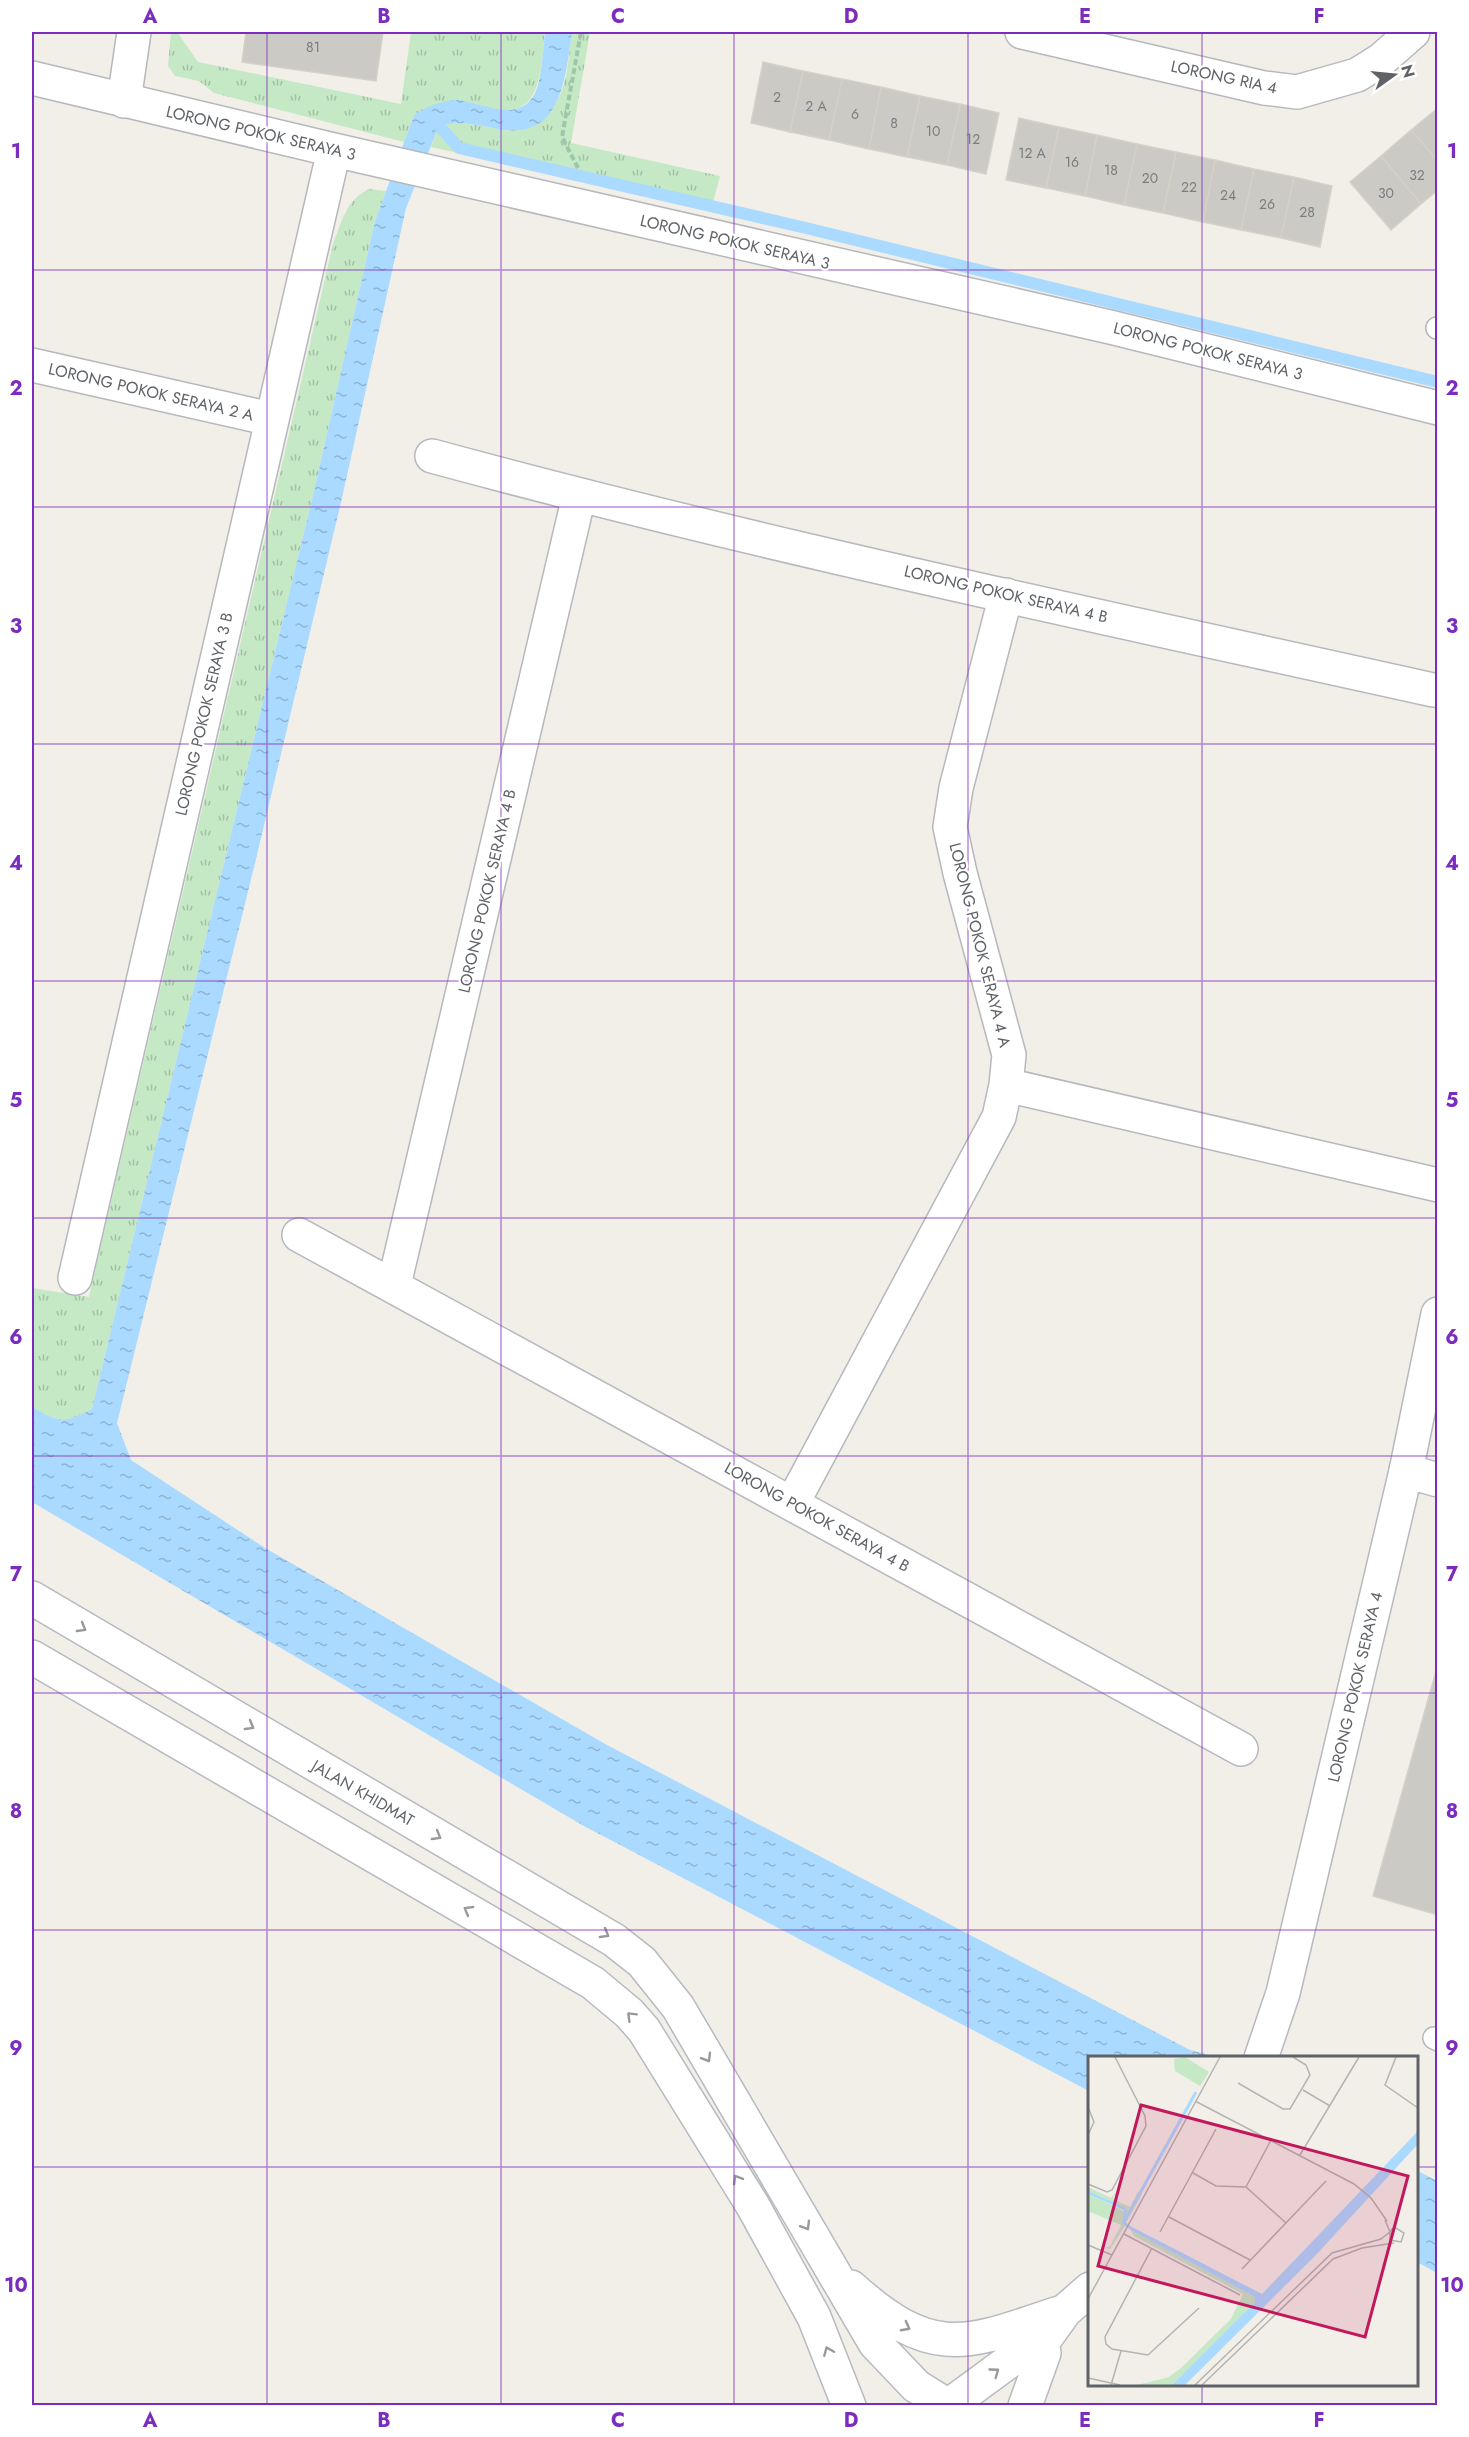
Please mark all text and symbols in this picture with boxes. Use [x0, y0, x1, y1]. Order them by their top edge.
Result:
text: A [142, 2, 158, 31]
text: B [377, 2, 391, 31]
text: C [611, 2, 625, 31]
text: D [844, 2, 858, 31]
text: E [1079, 2, 1091, 31]
text: F [1313, 2, 1325, 31]
house number: 81 [306, 37, 320, 57]
north arrow [1364, 45, 1424, 105]
street label: LORONG RIA 4 [1169, 55, 1279, 99]
text: N [1395, 62, 1421, 80]
house number: 2 [773, 87, 781, 107]
house number: 2 A [805, 96, 827, 116]
street label: LORONG POKOK SERAYA 3 [164, 100, 358, 166]
house number: 6 [851, 104, 859, 124]
house number: 8 [890, 113, 898, 133]
house number: 10 [926, 121, 940, 141]
house number: 12 [966, 129, 980, 149]
text: 1 [11, 137, 21, 166]
text: 1 [1447, 137, 1457, 166]
house number: 12 A [1018, 143, 1047, 163]
house number: 16 [1065, 152, 1079, 172]
house number: 18 [1104, 160, 1118, 180]
house number: 32 [1409, 165, 1425, 185]
house number: 20 [1142, 168, 1158, 188]
house number: 22 [1181, 177, 1197, 197]
house number: 30 [1378, 183, 1394, 203]
house number: 24 [1220, 185, 1236, 205]
house number: 26 [1259, 194, 1275, 214]
house number: 28 [1299, 202, 1315, 222]
street label: LORONG POKOK SERAYA 3 [638, 209, 832, 275]
street label: LORONG POKOK SERAYA 3 [1111, 316, 1305, 386]
street label: LORONG POKOK SERAYA 2 A [46, 357, 256, 427]
text: 2 [9, 374, 23, 403]
text: 2 [1445, 374, 1459, 403]
street label: LORONG POKOK SERAYA 4 B [902, 559, 1110, 629]
street label: LORONG POKOK SERAYA 3 B [169, 610, 239, 818]
text: 3 [10, 612, 22, 641]
text: 3 [1446, 612, 1458, 641]
street label: LORONG POKOK SERAYA 4 B [452, 787, 522, 995]
street label: LORONG POKOK SERAYA 4 A [943, 840, 1017, 1050]
text: 4 [9, 849, 23, 878]
text: 4 [1445, 849, 1459, 878]
text: 5 [10, 1086, 23, 1115]
text: 5 [1446, 1086, 1459, 1115]
text: 6 [9, 1323, 23, 1352]
text: 6 [1445, 1323, 1459, 1352]
street label: LORONG POKOK SERAYA 4 B [720, 1456, 914, 1578]
text: 7 [10, 1560, 23, 1589]
text: 7 [1446, 1560, 1459, 1589]
street label: LORONG POKOK SERAYA 4 [1322, 1590, 1388, 1784]
one-way arrow [76, 1621, 86, 1632]
one-way arrow [244, 1719, 254, 1731]
street label: JALAN KHIDMAT [306, 1753, 419, 1832]
text: 8 [10, 1797, 22, 1826]
text: 8 [1446, 1797, 1458, 1826]
one-way arrow [430, 1828, 441, 1840]
one-way arrow [464, 1906, 474, 1917]
one-way arrow [599, 1927, 609, 1939]
one-way arrow [627, 2012, 638, 2022]
text: 9 [9, 2034, 23, 2063]
text: 9 [1445, 2034, 1459, 2063]
one-way arrow [700, 2052, 712, 2062]
inset map [1088, 2056, 1418, 2386]
one-way arrow [732, 2175, 744, 2185]
one-way arrow [799, 2220, 811, 2230]
text: 10 [4, 2271, 28, 2300]
text: 10 [1440, 2271, 1464, 2300]
one-way arrow [900, 2320, 911, 2331]
one-way arrow [823, 2346, 835, 2357]
one-way arrow [988, 2368, 999, 2379]
text: A [142, 2406, 158, 2435]
text: B [377, 2406, 391, 2435]
text: C [611, 2406, 625, 2435]
text: D [844, 2406, 858, 2435]
text: E [1079, 2406, 1091, 2435]
text: F [1313, 2406, 1325, 2435]

